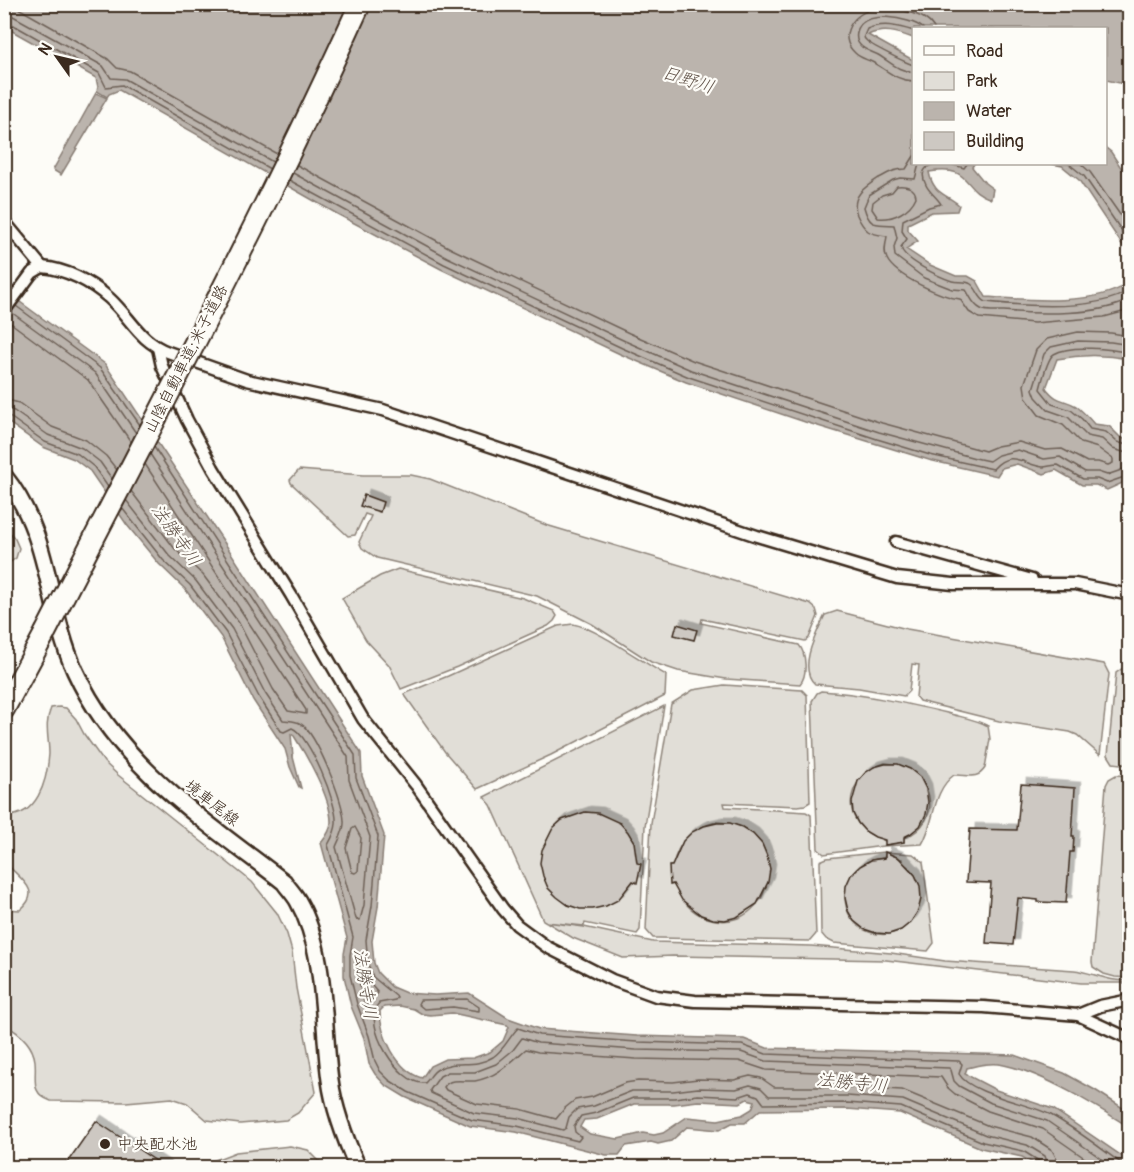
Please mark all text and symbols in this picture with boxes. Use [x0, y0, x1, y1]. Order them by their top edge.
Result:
north arrow [27, 27, 87, 87]
legend [912, 27, 1107, 165]
text: N [34, 39, 57, 59]
text: Road [966, 40, 1003, 63]
water label: 日野川 [659, 61, 717, 99]
text: Park [966, 70, 998, 93]
text: Water [966, 100, 1012, 123]
text: Building [966, 130, 1024, 153]
street label: 山陰自動車道;米子道路 [140, 281, 232, 437]
water label: 法勝寺川 [146, 499, 206, 571]
street label: 境車尾線 [181, 775, 243, 831]
water label: 法勝寺川 [348, 947, 382, 1021]
water label: 法勝寺川 [815, 1068, 889, 1098]
place label: 中央配水池 [117, 1134, 197, 1154]
marker: 中央配水池 [98, 1137, 112, 1151]

